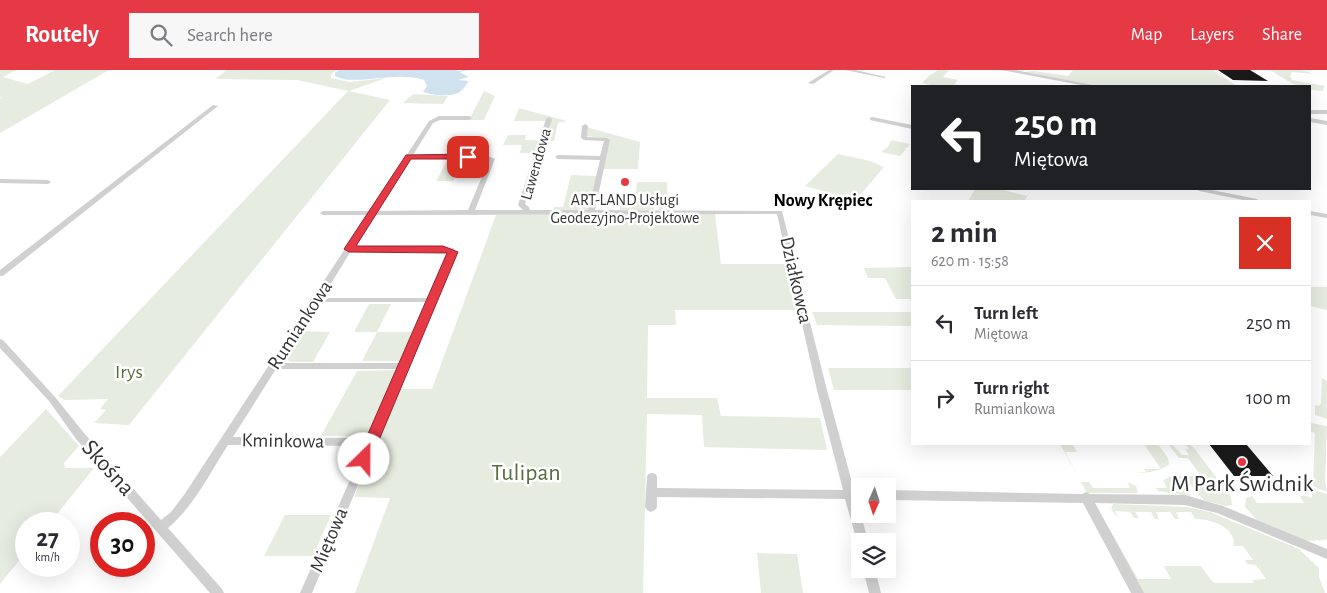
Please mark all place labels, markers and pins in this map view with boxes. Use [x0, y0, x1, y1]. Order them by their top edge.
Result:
pin [447, 136, 489, 178]
marker: ART-LAND Usługi Geodezyjno-Projektowe [619, 176, 631, 188]
place label: ART-LAND Usługi Geodezyjno-Projektowe [551, 192, 699, 227]
marker: M Park Świdnik [1236, 456, 1248, 468]
place label: M Park Świdnik [1171, 470, 1313, 496]

